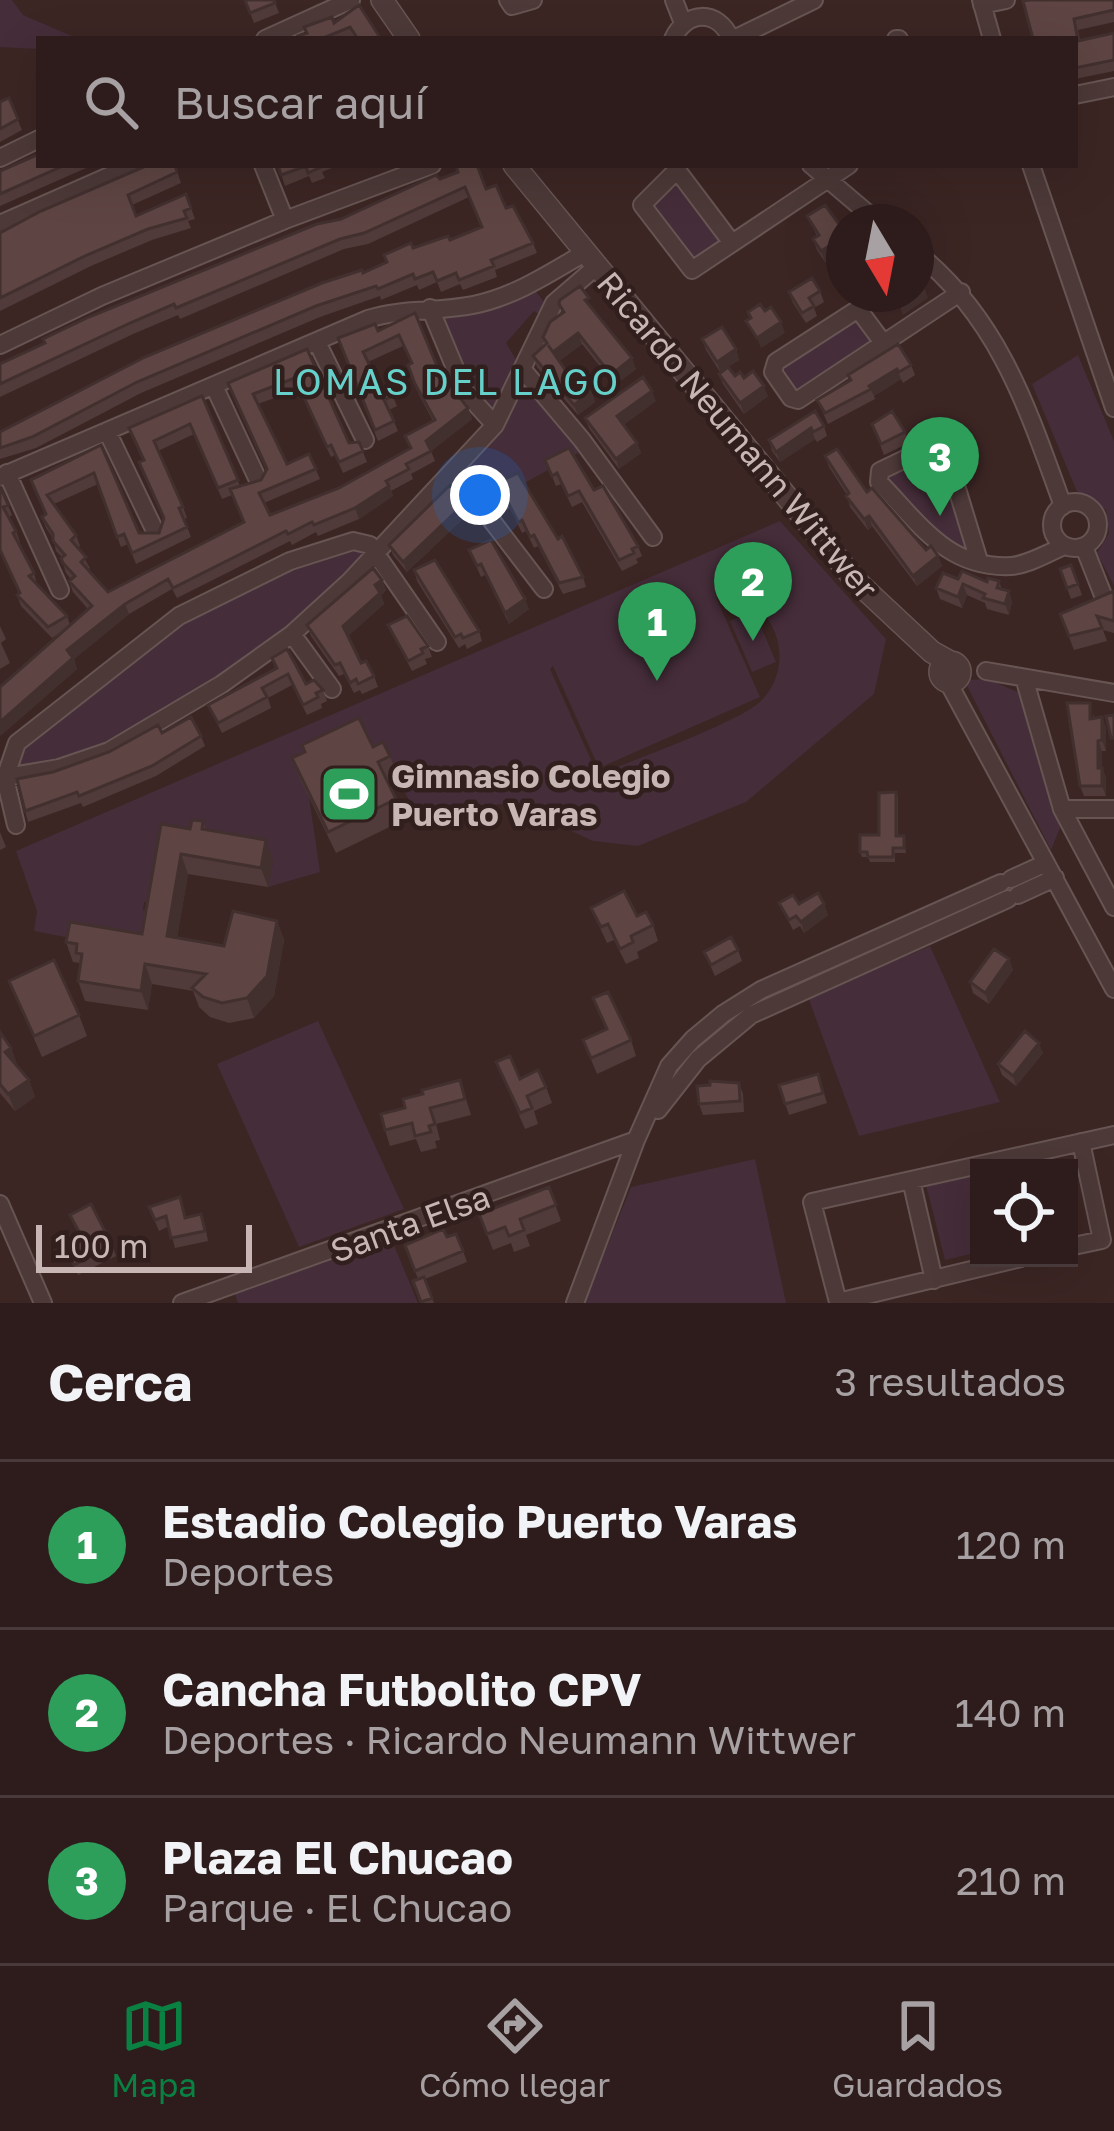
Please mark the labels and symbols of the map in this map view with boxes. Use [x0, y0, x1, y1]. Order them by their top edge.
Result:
north arrow [826, 204, 934, 312]
street label: Ricardo Neumann Wittwer [590, 264, 886, 607]
district label: LOMAS DEL LAGO [273, 360, 621, 403]
pin: 3 [901, 417, 979, 516]
your location [450, 465, 510, 525]
pin: 2 [714, 542, 792, 641]
pin: 1 [618, 582, 696, 681]
place label: Gimnasio Colegio Puerto Varas [391, 756, 671, 833]
sports icon: Gimnasio Colegio Puerto Varas [318, 763, 380, 825]
street label: Santa Elsa [325, 1176, 495, 1270]
scale bar [36, 1219, 252, 1272]

